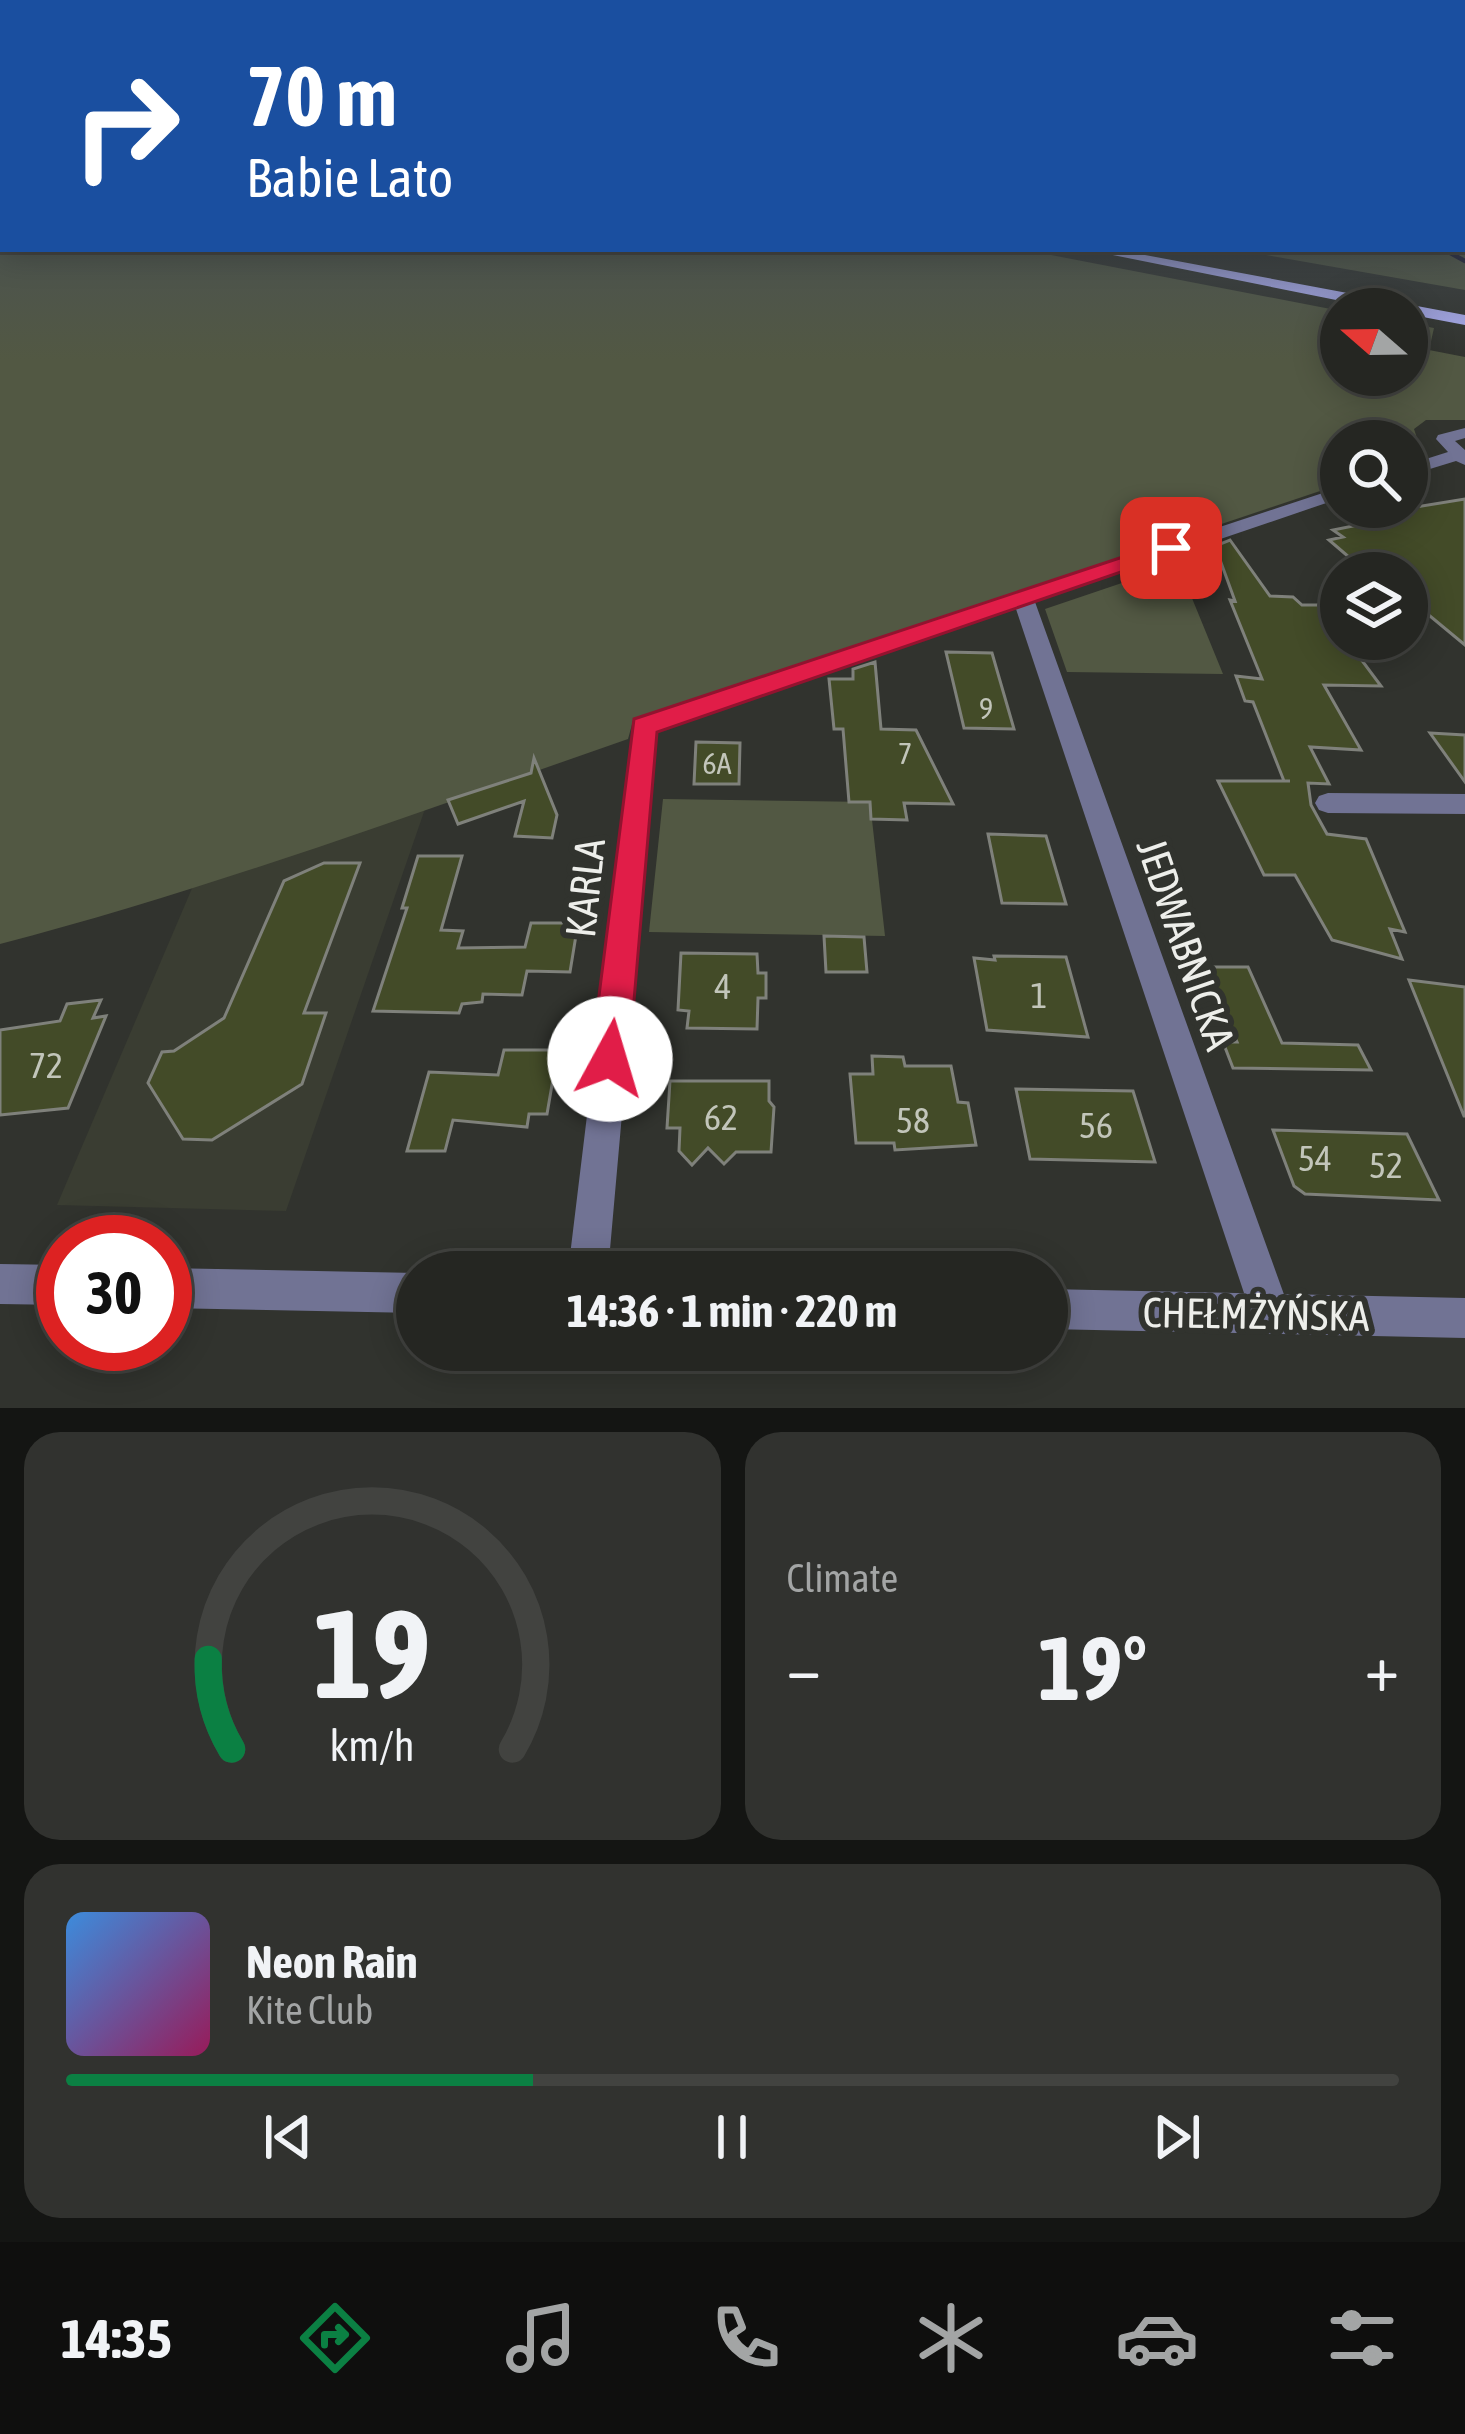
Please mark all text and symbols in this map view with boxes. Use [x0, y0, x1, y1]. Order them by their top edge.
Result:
icon: right [48, 48, 204, 204]
text: 70 m [246, 48, 397, 144]
text: Babie Lato [246, 147, 453, 208]
north arrow [1320, 288, 1428, 396]
map controls [1320, 288, 1428, 660]
button: search [1320, 420, 1428, 528]
pin [1120, 497, 1222, 599]
icon: arrive [1138, 515, 1204, 581]
button: layers [1320, 552, 1428, 660]
house number: 9 [979, 691, 993, 725]
house number: 7 [898, 736, 912, 770]
house number: 6A [703, 746, 732, 780]
street label: JEDWABNICKA [1127, 832, 1245, 1056]
street label: KARLA [556, 836, 614, 940]
house number: 4 [715, 965, 731, 1007]
house number: 1 [1031, 974, 1047, 1016]
position arrow [547, 996, 673, 1122]
house number: 72 [29, 1044, 63, 1086]
house number: 62 [704, 1096, 738, 1138]
house number: 58 [896, 1099, 930, 1141]
house number: 56 [1079, 1104, 1113, 1146]
house number: 54 [1298, 1137, 1332, 1179]
house number: 52 [1369, 1144, 1403, 1186]
speed limit sign: 30 [36, 1215, 192, 1371]
text: 14:36 · 1 min · 220 m [567, 1285, 897, 1337]
street label: CHEŁMŻYŃSKA [1142, 1288, 1370, 1340]
text: Climate [787, 1556, 898, 1600]
text: 19 [314, 1581, 431, 1724]
text: 19° [1038, 1616, 1147, 1719]
text: − [787, 1629, 821, 1705]
text: + [1365, 1629, 1399, 1705]
text: km/h [330, 1721, 415, 1770]
text: Neon Rain [246, 1936, 418, 1988]
text: Kite Club [246, 1988, 373, 2032]
icon: previous [255, 2104, 321, 2170]
icon: pause [699, 2104, 765, 2170]
icon: next [1144, 2104, 1210, 2170]
icon: directions [293, 2296, 377, 2380]
icon: music [499, 2296, 583, 2380]
icon: phone [704, 2296, 788, 2380]
icon: climate [909, 2296, 993, 2380]
icon: car [1115, 2296, 1199, 2380]
icon: filters [1320, 2296, 1404, 2380]
text: 14:35 [61, 2308, 172, 2369]

